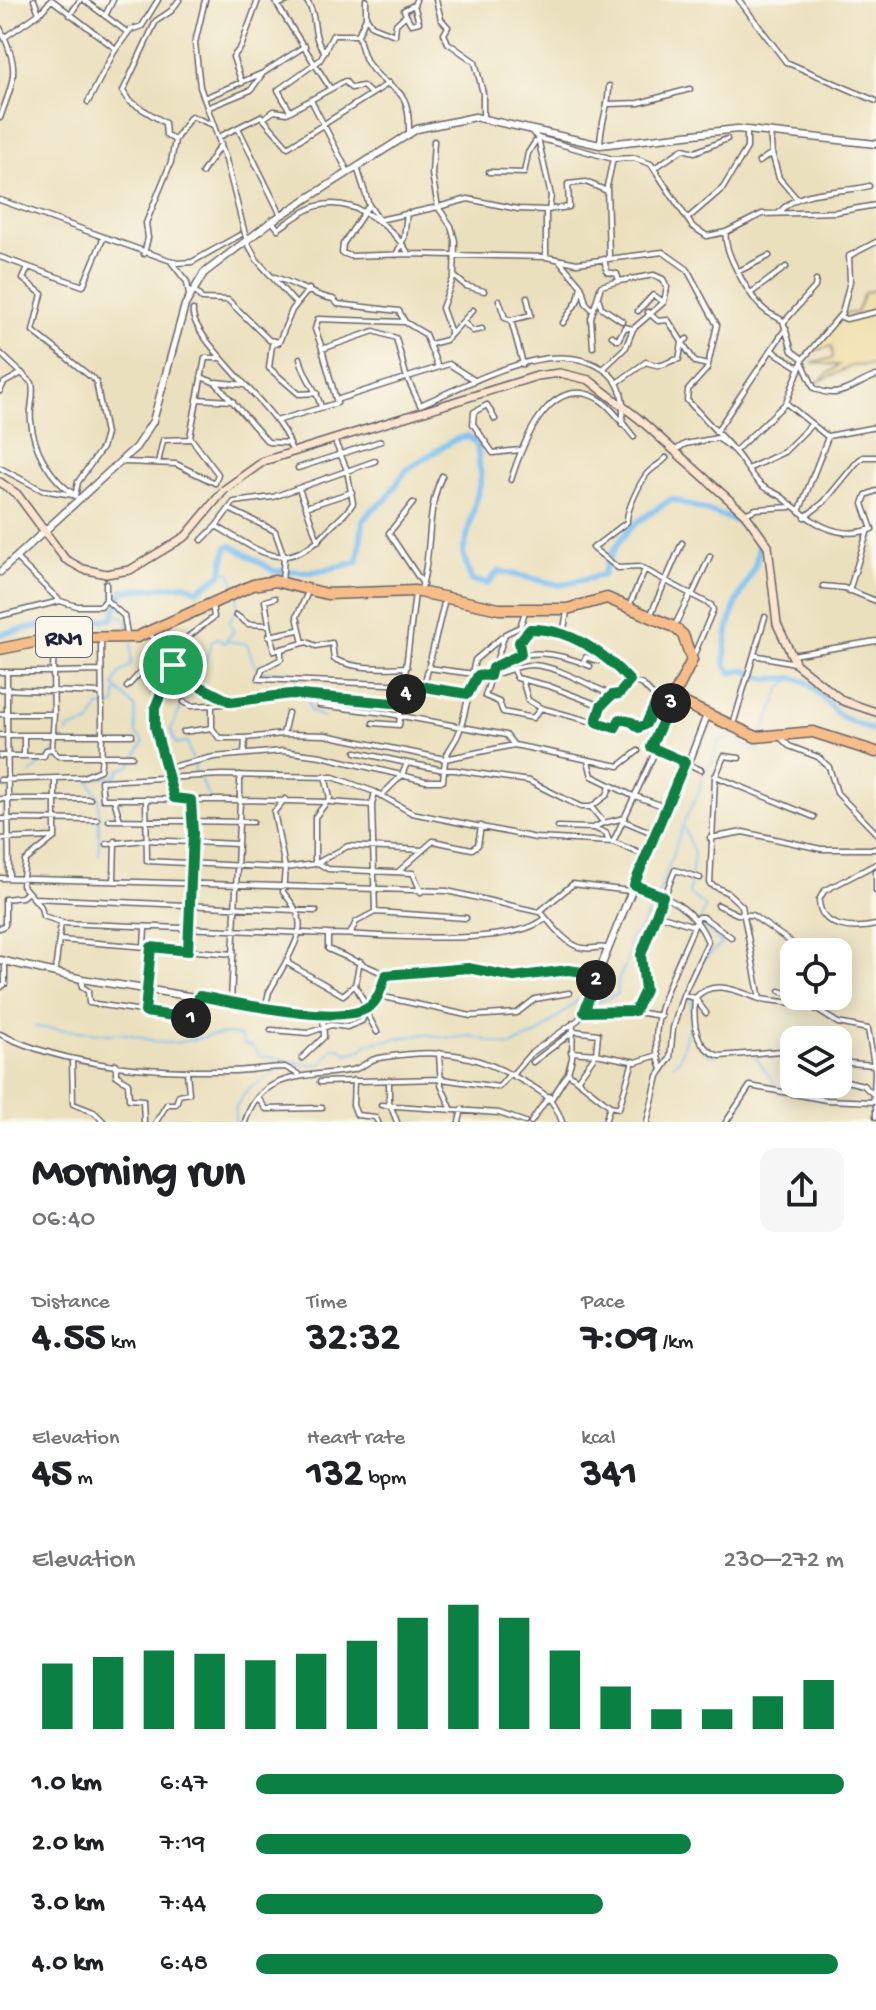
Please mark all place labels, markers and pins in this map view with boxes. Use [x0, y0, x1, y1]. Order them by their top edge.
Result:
pin [139, 631, 207, 699]
pin: 4 [386, 674, 426, 714]
pin: 3 [651, 683, 691, 723]
pin: 2 [576, 960, 616, 1000]
pin: 1 [171, 998, 211, 1038]

